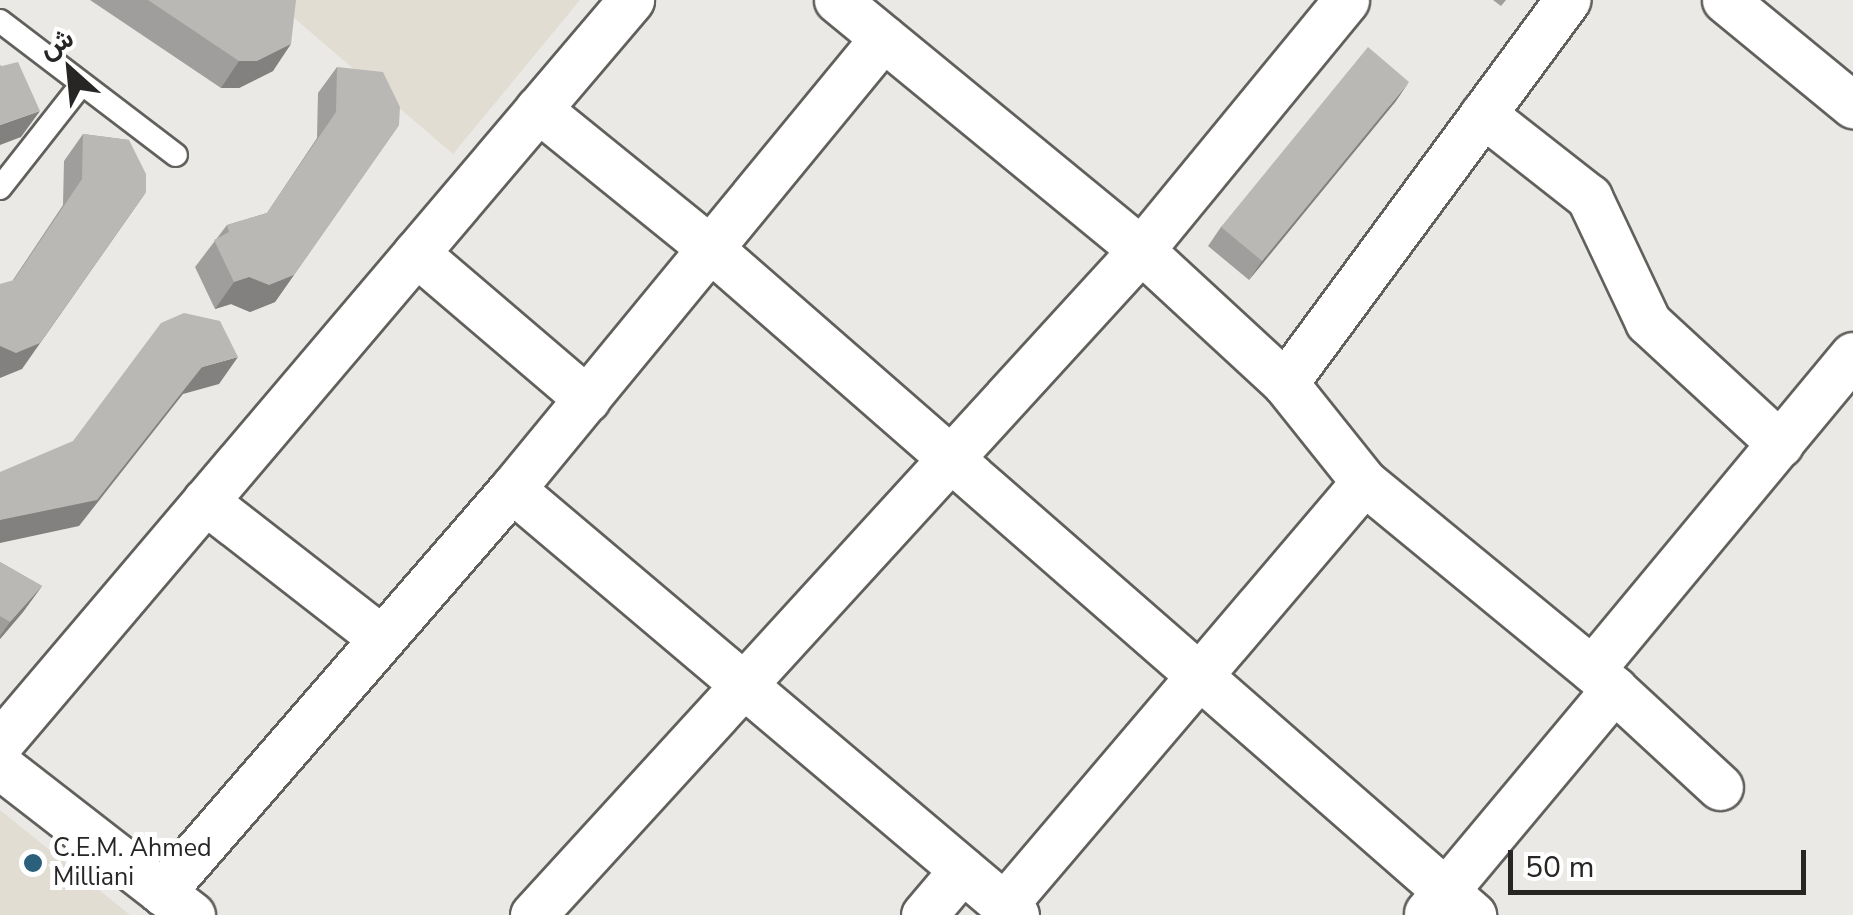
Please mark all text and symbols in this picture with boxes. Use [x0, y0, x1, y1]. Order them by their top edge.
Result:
text: ش [33, 19, 80, 68]
north arrow [20, 20, 120, 120]
scale bar [1513, 830, 1810, 892]
place label: C.E.M. Ahmed Milliani [53, 834, 211, 893]
text: 50 m [1525, 847, 1594, 888]
marker: C.E.M. Ahmed Milliani [22, 852, 44, 874]

